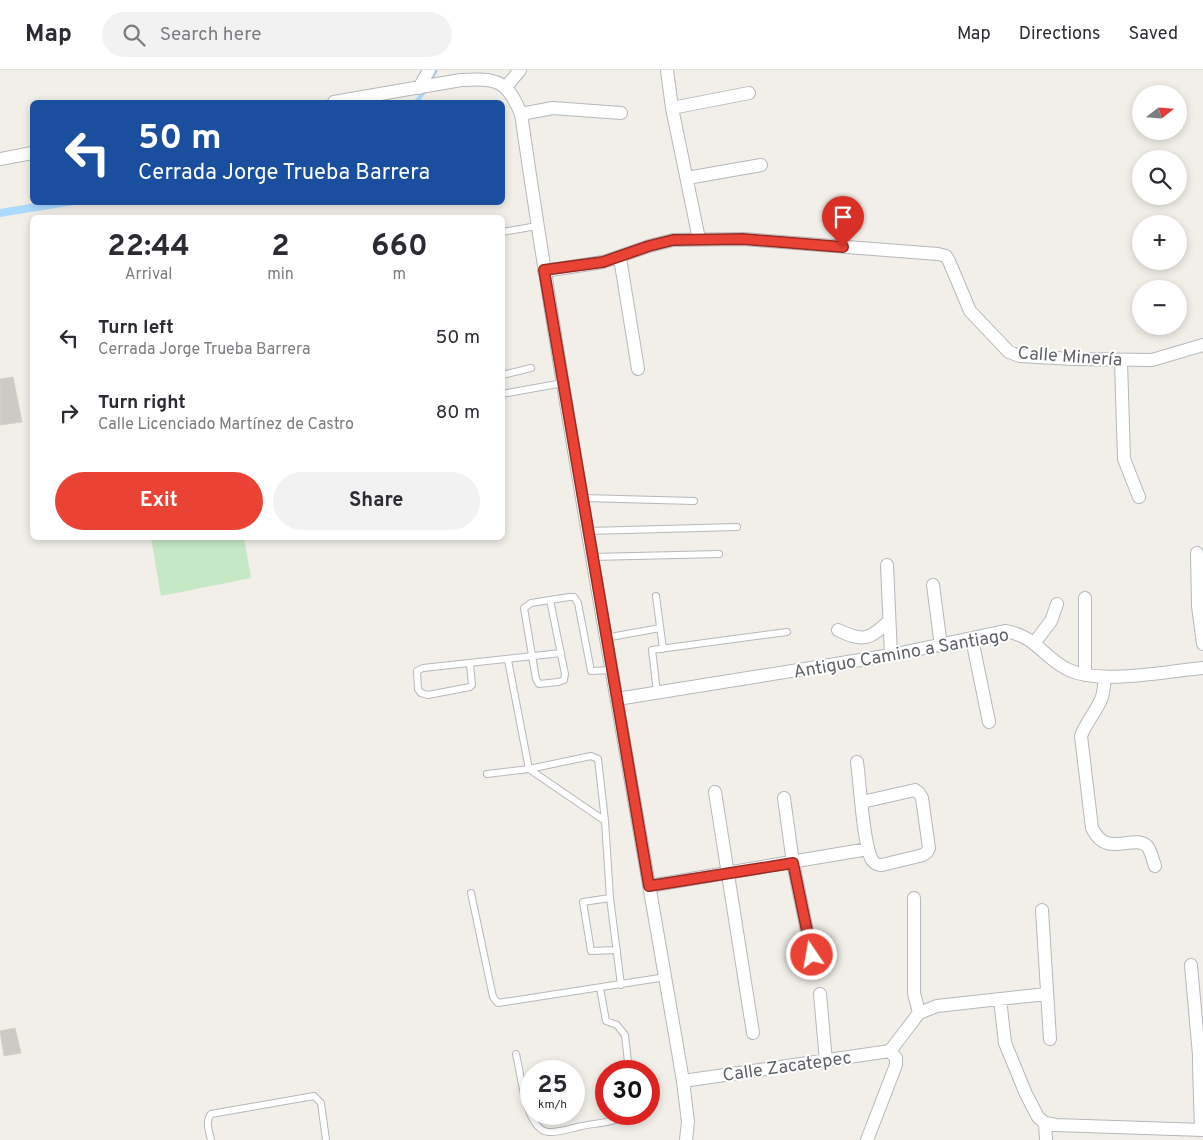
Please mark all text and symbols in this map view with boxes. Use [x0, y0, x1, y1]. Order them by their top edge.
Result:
search box [102, 12, 452, 57]
text: Map [25, 20, 72, 50]
icon: search [120, 21, 148, 49]
text: Search here [160, 23, 261, 47]
text: Map [957, 23, 991, 46]
text: Directions [1019, 23, 1101, 46]
text: Saved [1129, 23, 1178, 46]
north arrow [1132, 85, 1188, 140]
map controls [1132, 85, 1187, 335]
text: 50 m [138, 117, 222, 161]
icon: left [55, 120, 120, 185]
button: search [1132, 150, 1187, 205]
text: Cerrada Jorge Trueba Barrera [138, 160, 430, 187]
pin [822, 196, 864, 247]
icon: arrive [829, 203, 857, 231]
button: + [1132, 215, 1187, 270]
text: 22:44 [107, 229, 190, 266]
text: 2 [271, 229, 290, 266]
text: 660 [371, 229, 428, 266]
text: Arrival [125, 265, 172, 285]
text: min [267, 265, 294, 285]
text: m [393, 265, 406, 285]
button: − [1132, 280, 1187, 335]
text: Turn left [98, 316, 174, 340]
icon: left [55, 324, 83, 352]
text: 50 m [435, 326, 480, 350]
text: Cerrada Jorge Trueba Barrera [98, 340, 310, 360]
street label: Calle Minería [1017, 342, 1123, 373]
text: Turn right [98, 391, 186, 415]
icon: right [55, 399, 83, 427]
text: 80 m [436, 401, 480, 425]
text: Calle Licenciado Martínez de Castro [98, 415, 354, 435]
button: Exit [55, 472, 263, 530]
button: Share [273, 472, 480, 530]
street label: Antiguo Camino a Santiago [792, 624, 1011, 685]
position arrow [785, 928, 837, 980]
street label: Calle Zacatepec [721, 1047, 853, 1088]
speed limit sign: 30 [595, 1060, 660, 1125]
text: 25 [537, 1070, 568, 1102]
text: km/h [538, 1097, 567, 1113]

